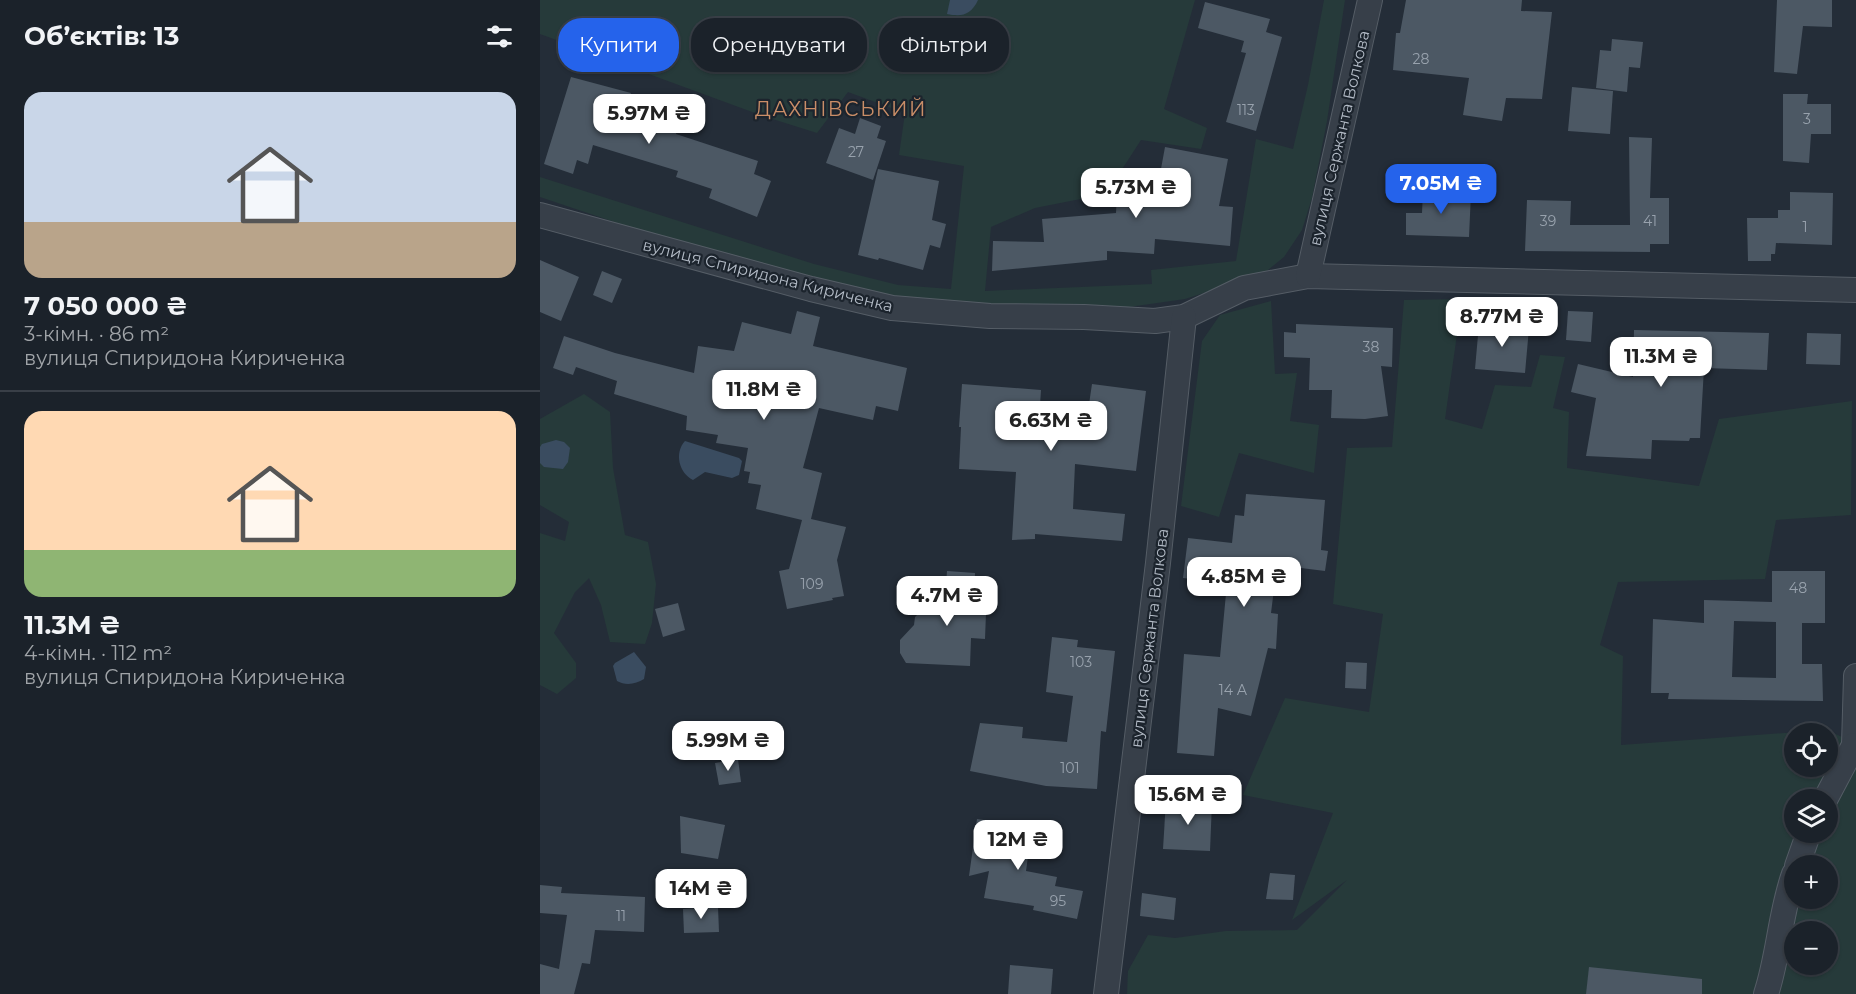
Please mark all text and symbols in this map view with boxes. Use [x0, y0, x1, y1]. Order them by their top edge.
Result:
chip: Купити [558, 18, 679, 72]
chip: Орендувати [691, 18, 867, 72]
chip: Фільтри [879, 18, 1009, 72]
text: Об’єктів: 13 [24, 20, 179, 52]
icon: filters [483, 20, 516, 53]
street label: вулиця Сержанта Волкова [1305, 28, 1374, 248]
house number: 28 [1413, 50, 1430, 68]
pin: 5.97M ₴ [594, 94, 704, 145]
district label: ДАХНІВСЬКИЙ [755, 97, 927, 121]
text: 5.97M ₴ [607, 101, 691, 125]
house number: 113 [1237, 101, 1255, 119]
house number: 3 [1803, 110, 1811, 128]
icon: home [216, 131, 324, 239]
house number: 27 [848, 143, 864, 161]
pin: 7.05M ₴ [1386, 164, 1496, 215]
pin: 5.73M ₴ [1081, 168, 1191, 219]
text: 7.05M ₴ [1399, 171, 1483, 195]
text: 5.73M ₴ [1095, 175, 1177, 199]
house number: 39 [1540, 212, 1556, 230]
house number: 41 [1643, 212, 1657, 230]
house number: 1 [1802, 218, 1808, 236]
street label: вулиця Спиридона Кириченка [641, 235, 895, 316]
text: 7 050 000 ₴ [24, 290, 187, 322]
pin: 8.77M ₴ [1447, 297, 1557, 348]
text: 8.77M ₴ [1460, 304, 1544, 328]
text: 3-кімн. · 86 m² [24, 322, 169, 346]
pin: 11.3M ₴ [1606, 337, 1716, 388]
house number: 38 [1363, 338, 1379, 356]
text: 11.3M ₴ [1624, 344, 1698, 368]
text: вулиця Спиридона Кириченка [24, 346, 345, 370]
pin: 11.8M ₴ [709, 370, 819, 421]
text: 11.8M ₴ [726, 377, 802, 401]
pin: 6.63M ₴ [996, 401, 1106, 452]
text: 6.63M ₴ [1009, 408, 1093, 432]
icon: home [216, 450, 324, 558]
street label: вулиця Сержанта Волкова [1127, 527, 1172, 749]
pin: 4.85M ₴ [1189, 557, 1299, 608]
text: 4.85M ₴ [1201, 564, 1287, 588]
house number: 109 [801, 575, 823, 593]
pin: 4.7M ₴ [898, 576, 996, 627]
house number: 48 [1789, 579, 1807, 597]
text: 4.7M ₴ [911, 583, 983, 607]
text: 11.3M ₴ [24, 609, 121, 641]
text: 4-кімн. · 112 m² [24, 641, 172, 665]
house number: 103 [1070, 653, 1092, 671]
text: вулиця Спиридона Кириченка [24, 665, 345, 689]
house number: 14 А [1219, 681, 1248, 699]
pin: 5.99M ₴ [673, 721, 783, 772]
map controls [1784, 723, 1838, 975]
button: locate [1784, 723, 1838, 777]
text: 5.99M ₴ [686, 728, 770, 752]
house number: 101 [1060, 759, 1080, 777]
pin: 15.6M ₴ [1133, 775, 1243, 826]
text: 15.6M ₴ [1149, 782, 1227, 806]
button: layers [1784, 789, 1838, 843]
pin: 12M ₴ [976, 820, 1060, 871]
text: 12M ₴ [988, 827, 1048, 851]
button: + [1784, 855, 1838, 909]
pin: 14M ₴ [659, 869, 743, 920]
text: 14M ₴ [670, 876, 732, 900]
house number: 95 [1050, 892, 1066, 910]
house number: 11 [616, 907, 626, 925]
button: − [1784, 921, 1838, 975]

